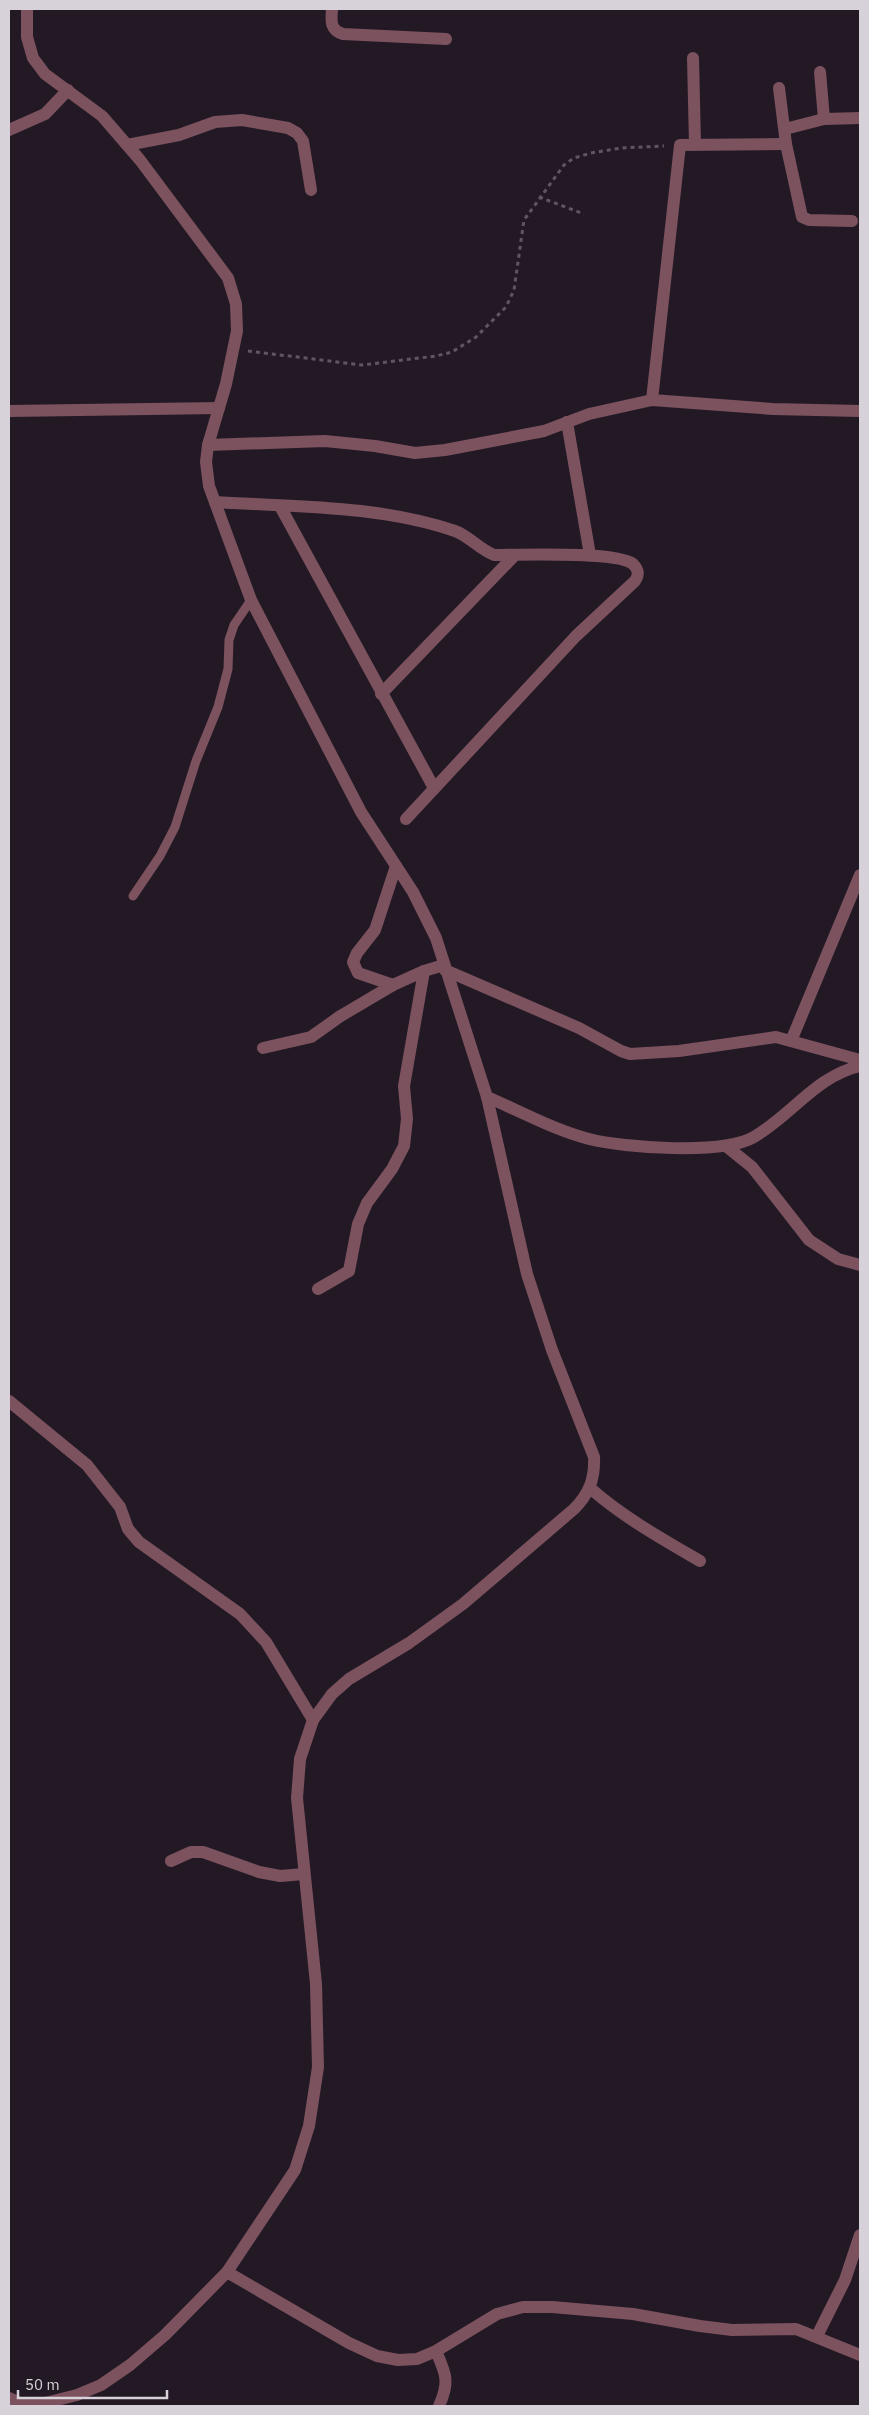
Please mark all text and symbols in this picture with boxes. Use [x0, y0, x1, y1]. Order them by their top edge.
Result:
scale bar [18, 2368, 166, 2400]
text: 50 m [25, 2375, 60, 2394]

